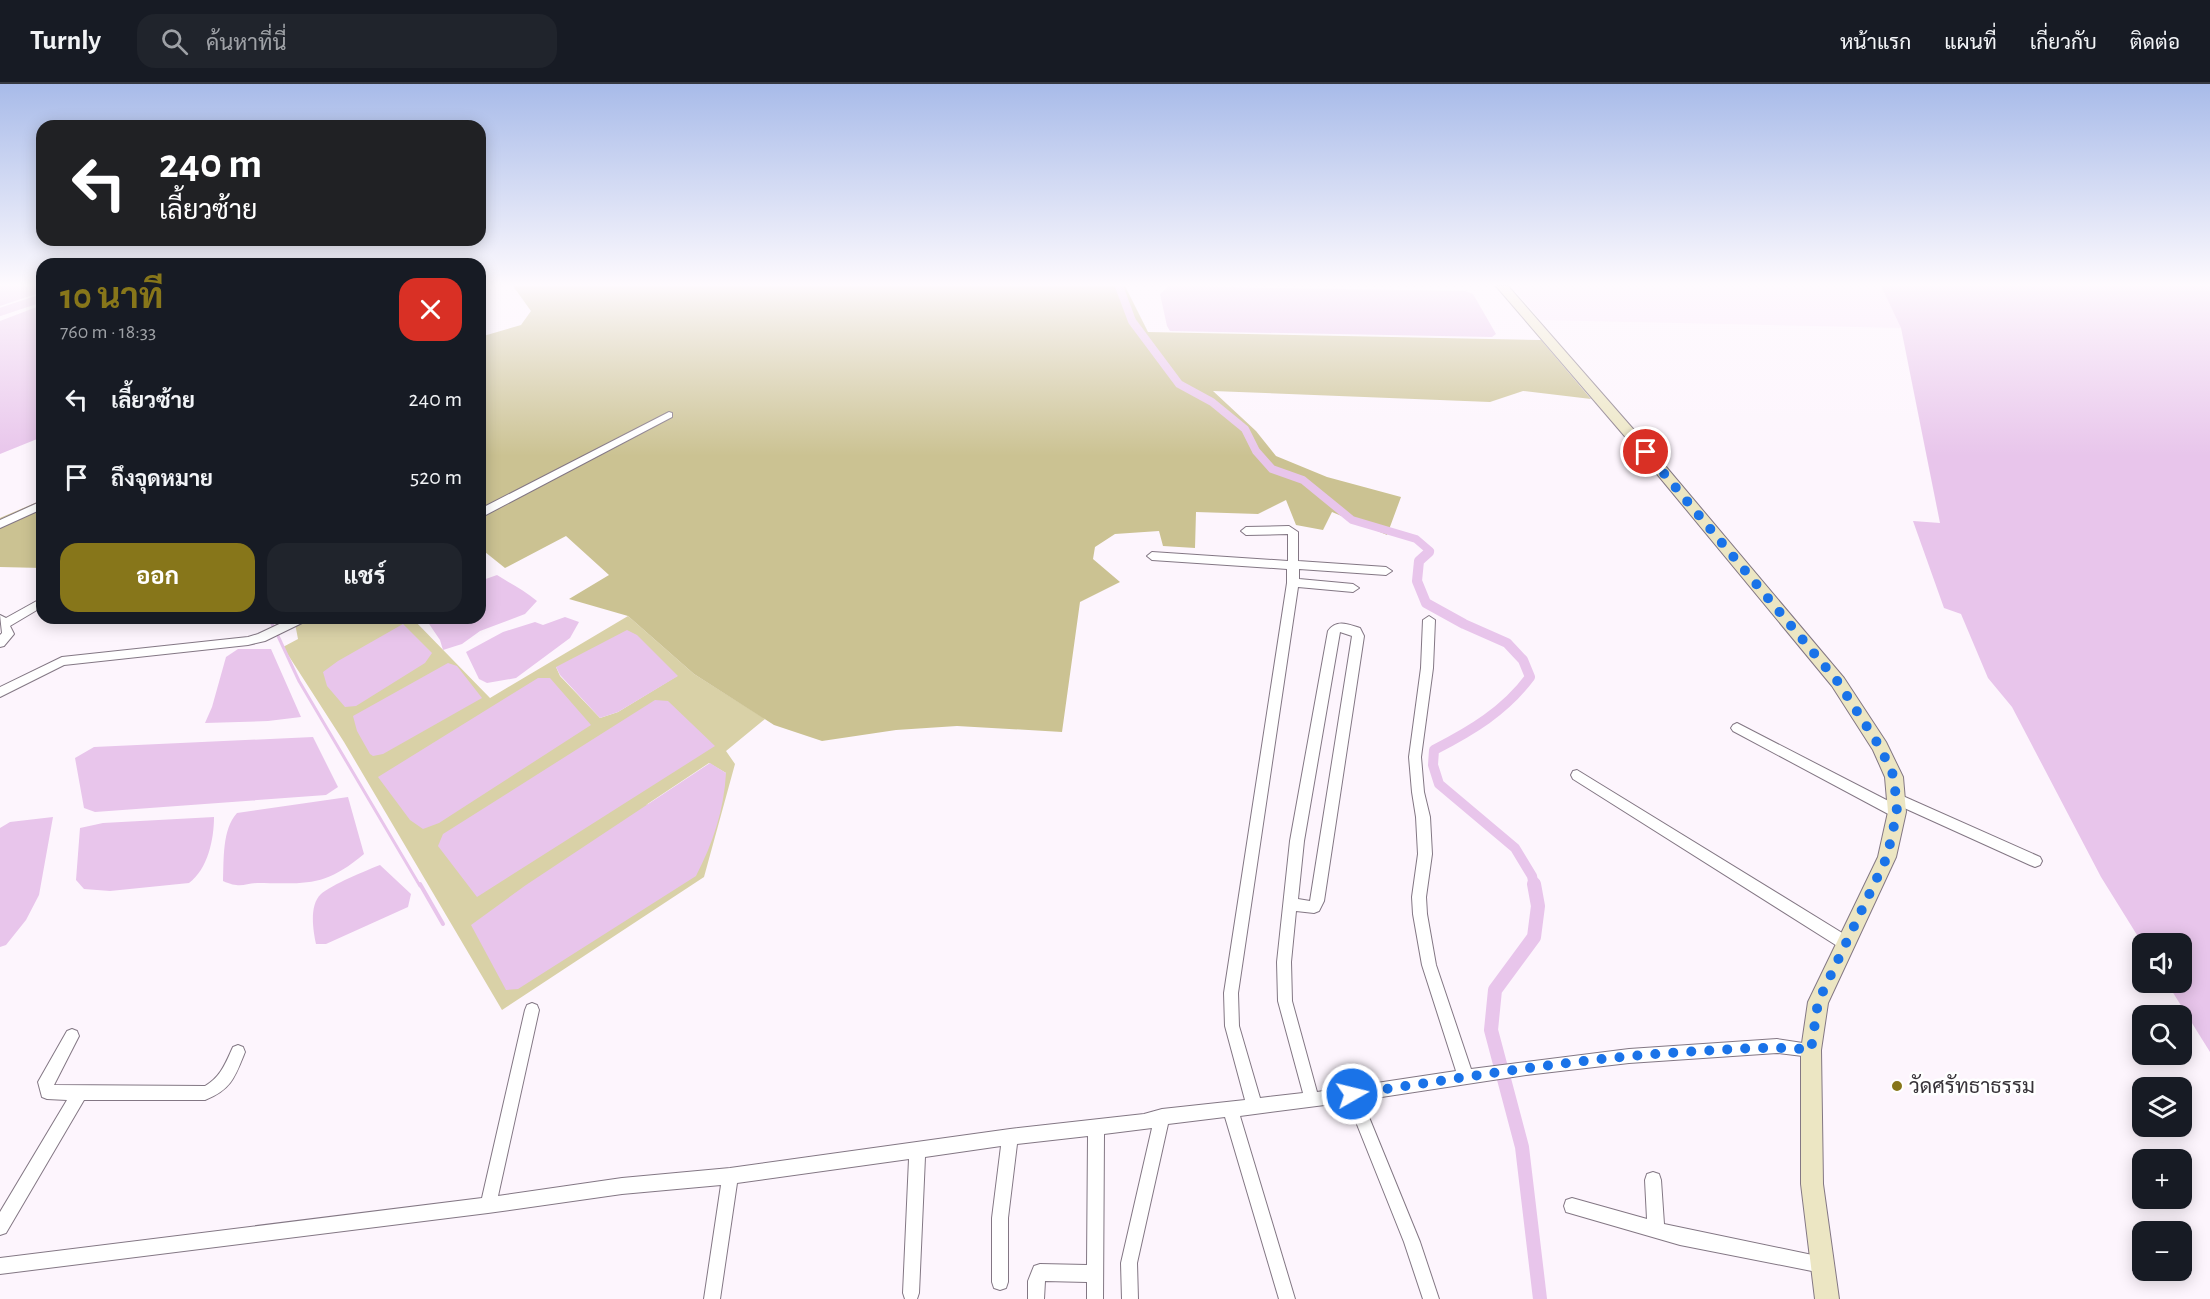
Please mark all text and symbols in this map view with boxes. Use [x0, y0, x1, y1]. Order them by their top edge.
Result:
search box [137, 14, 557, 68]
icon: search [158, 25, 191, 58]
text: Turnly [30, 27, 101, 55]
text: ค้นหาที่นี่ [206, 32, 287, 54]
text: หน้าแรก [1840, 32, 1911, 53]
text: แผนที่ [1944, 32, 1997, 53]
text: เกี่ยวกับ [2030, 32, 2097, 53]
text: ติดต่อ [2130, 32, 2180, 53]
text: 240 m [159, 143, 262, 185]
icon: left [60, 144, 138, 222]
text: เลี้ยวซ้าย [159, 197, 257, 224]
button: close [399, 278, 462, 341]
text: 10 นาที [60, 279, 163, 315]
text: 760 m · 18:33 [60, 322, 156, 342]
icon: left [60, 383, 93, 416]
text: 240 m [409, 388, 462, 410]
text: เลี้ยวซ้าย [111, 390, 195, 412]
pin [1620, 426, 1671, 477]
icon: arrive [1629, 435, 1662, 468]
icon: arrive [60, 461, 93, 494]
text: 520 m [410, 466, 462, 488]
text: ถึงจุดหมาย [111, 468, 213, 490]
button: ออก [60, 543, 255, 612]
button: แชร์ [267, 543, 462, 612]
map controls [2132, 933, 2192, 1281]
button: sound [2132, 933, 2192, 993]
button: search [2132, 1005, 2192, 1065]
position arrow [1320, 1062, 1384, 1126]
place label: วัดศรัทธาธรรม [1909, 1074, 2035, 1097]
button: layers [2132, 1077, 2192, 1137]
marker: วัดศรัทธาธรรม [1890, 1079, 1904, 1093]
button: + [2132, 1149, 2192, 1209]
button: − [2132, 1221, 2192, 1281]

